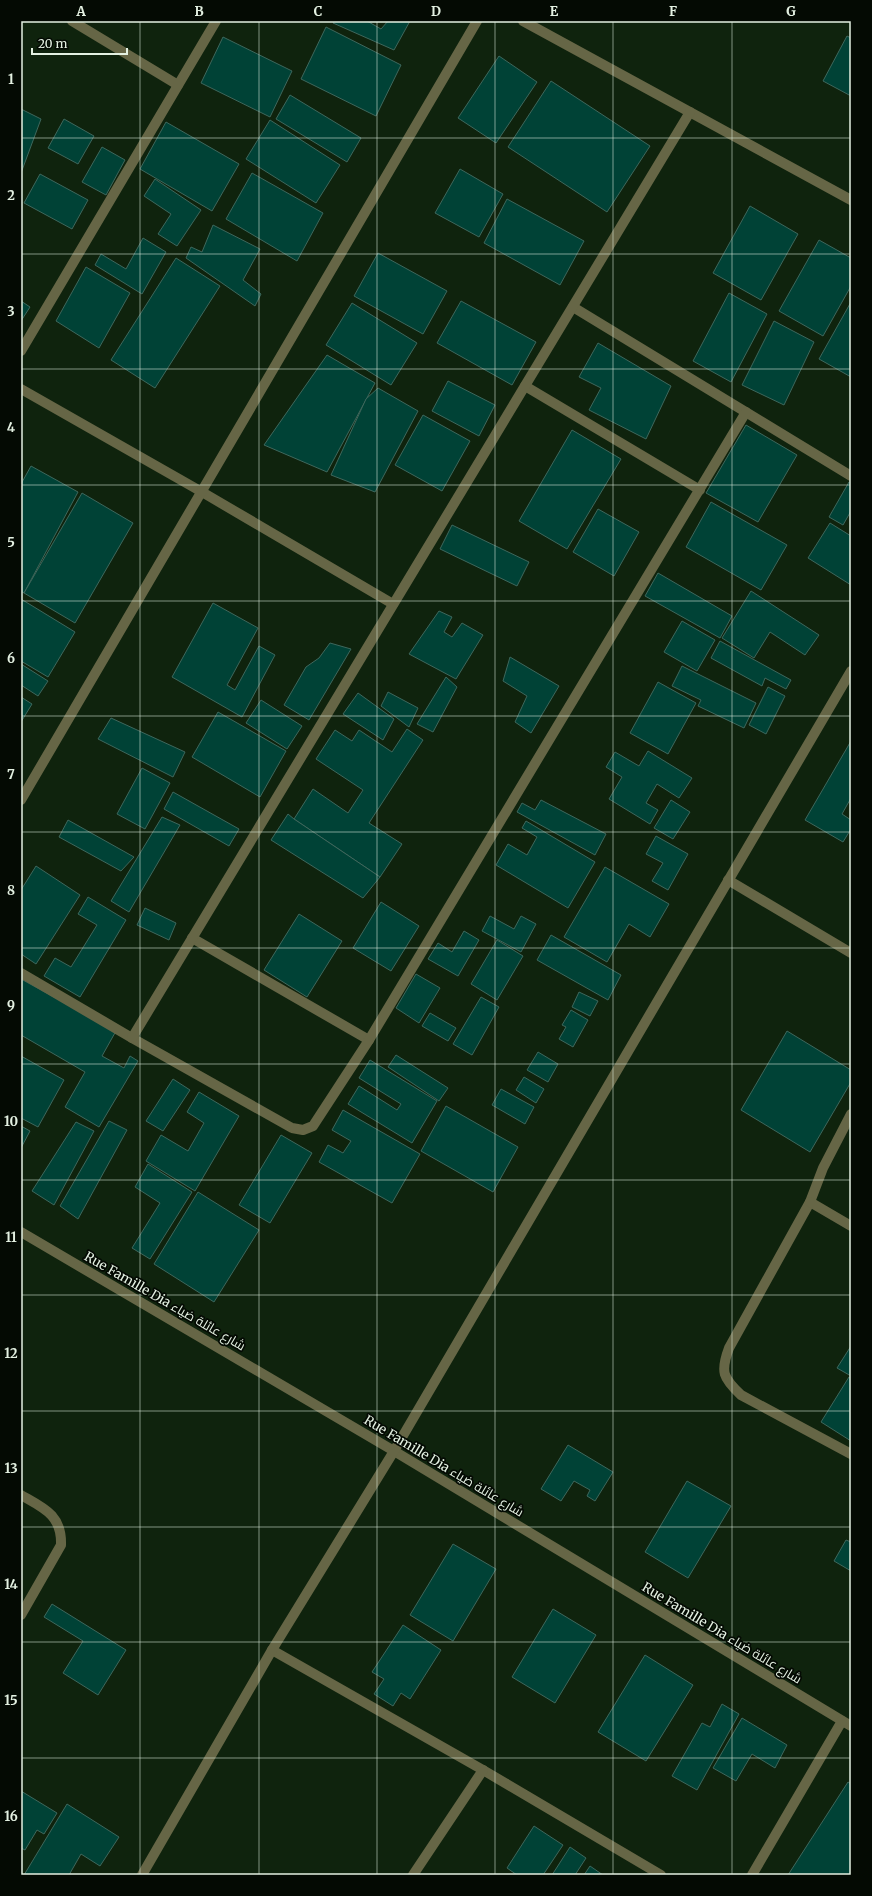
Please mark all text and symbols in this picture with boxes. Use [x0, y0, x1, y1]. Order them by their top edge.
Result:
text: A [75, 3, 86, 20]
text: B [194, 3, 204, 20]
text: C [314, 3, 323, 20]
text: D [431, 3, 441, 20]
text: E [550, 3, 559, 20]
text: F [669, 3, 677, 20]
text: G [786, 3, 796, 20]
scale bar [32, 30, 127, 56]
text: 20 m [38, 36, 67, 51]
text: 1 [8, 71, 14, 88]
text: 2 [7, 187, 15, 204]
text: 3 [7, 303, 15, 320]
text: 4 [7, 419, 16, 436]
text: 5 [7, 534, 15, 551]
text: 6 [7, 650, 15, 667]
text: 7 [7, 766, 15, 783]
text: 8 [7, 882, 15, 899]
text: 9 [7, 997, 15, 1014]
text: 10 [4, 1113, 18, 1130]
text: 11 [5, 1229, 17, 1246]
street label: Rue Famille Dia شارع عائلة ضياء [81, 1248, 249, 1354]
text: 12 [4, 1345, 18, 1362]
street label: Rue Famille Dia شارع عائلة ضياء [361, 1411, 527, 1521]
text: 13 [4, 1460, 18, 1477]
text: 14 [4, 1576, 19, 1593]
street label: Rue Famille Dia شارع عائلة ضياء [639, 1578, 805, 1688]
text: 15 [4, 1692, 18, 1709]
text: 16 [4, 1808, 18, 1825]

